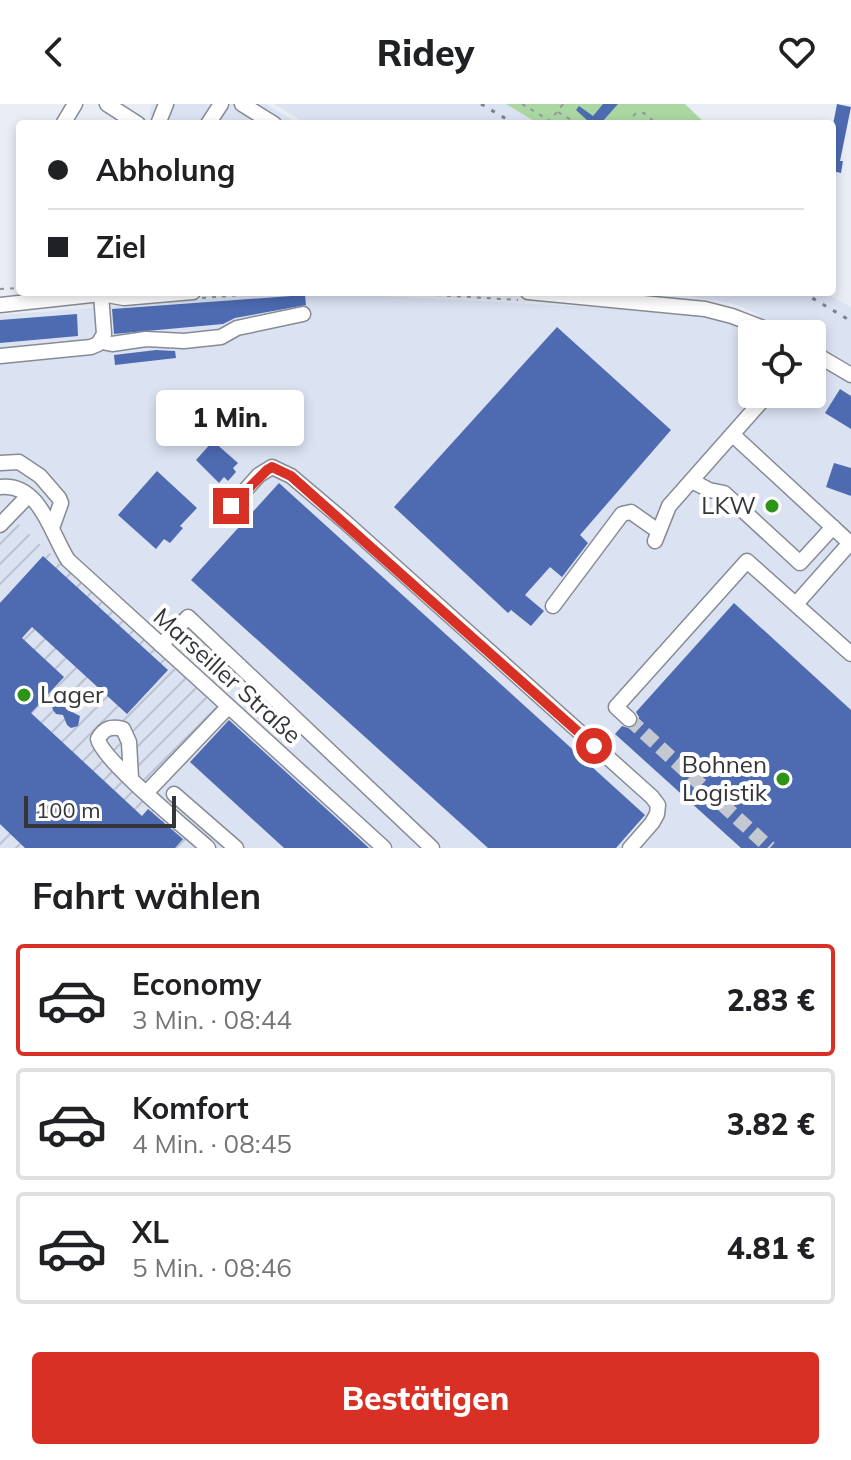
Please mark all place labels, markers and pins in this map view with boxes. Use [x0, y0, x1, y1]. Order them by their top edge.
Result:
place label: LKW [701, 490, 756, 520]
marker: LKW [763, 497, 781, 515]
place label: Lager [40, 679, 104, 709]
marker: Lager [15, 686, 33, 704]
place label: Bohnen Logistik [682, 749, 768, 807]
marker: Bohnen Logistik [774, 770, 792, 788]

